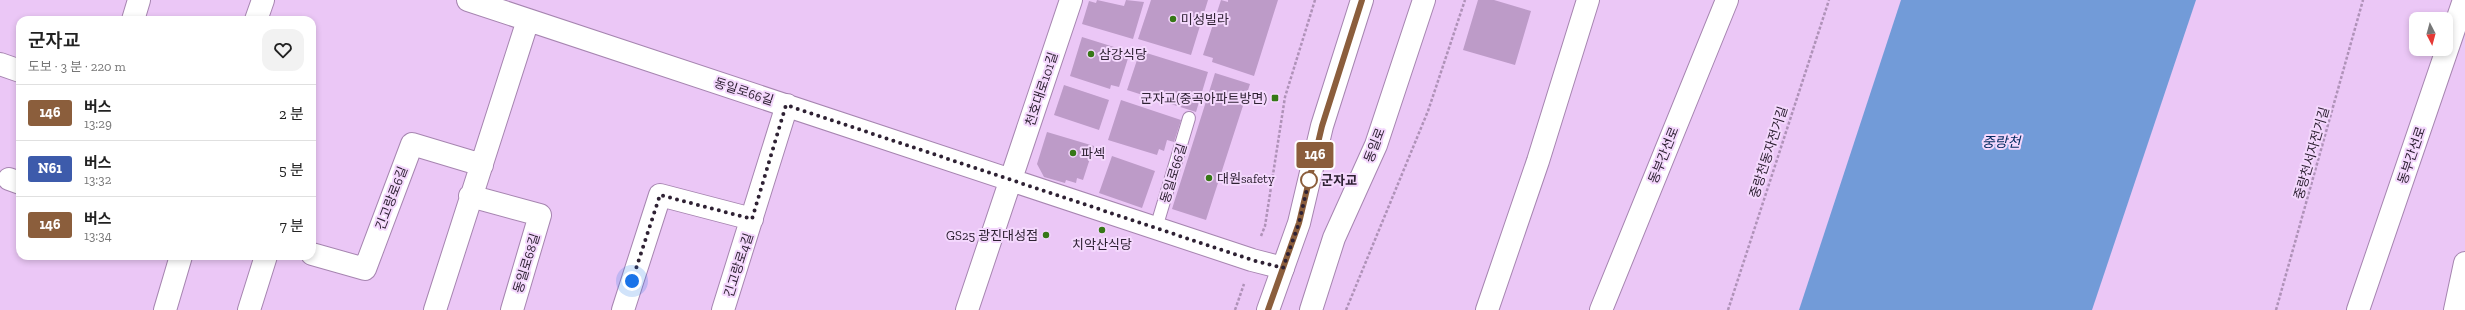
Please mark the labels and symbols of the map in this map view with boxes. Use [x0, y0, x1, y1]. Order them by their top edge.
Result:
place label: 미성빌라 [1181, 12, 1229, 27]
north arrow [2409, 12, 2453, 56]
marker: 미성빌라 [1168, 14, 1178, 24]
place label: 삼강식당 [1099, 47, 1147, 62]
marker: 삼강식당 [1086, 49, 1096, 59]
street label: 천호대로101길 [1022, 50, 1061, 128]
street label: 동일로66길 [712, 75, 775, 108]
place label: 군자교(중곡아파트방면) [1140, 91, 1267, 106]
marker: 군자교(중곡아파트방면) [1270, 93, 1280, 103]
street label: 중랑천동자전거길 [1747, 104, 1790, 200]
street label: 중랑천서자전거길 [2291, 105, 2332, 201]
street label: 동부간선로 [2395, 124, 2428, 186]
street label: 동부간선로 [1645, 125, 1682, 186]
street label: 동일로 [1361, 126, 1388, 165]
water label: 중랑천 [1982, 134, 2021, 151]
street label: 동일로66길 [1157, 141, 1190, 205]
line badge: 146 [1292, 142, 1338, 168]
place label: 파섹 [1081, 146, 1105, 161]
marker: 파섹 [1068, 148, 1078, 158]
street label: 긴고랑로6길 [373, 164, 410, 232]
place label: 대원safety [1217, 171, 1275, 186]
marker: 군자교 [1300, 171, 1318, 189]
marker: 대원safety [1204, 173, 1214, 183]
place label: 군자교 [1321, 173, 1357, 188]
marker: 치악산식당 [1097, 225, 1107, 235]
place label: GS25 광진대성점 [946, 228, 1038, 243]
marker: GS25 광진대성점 [1041, 230, 1051, 240]
street label: 동일로68길 [510, 231, 543, 295]
street label: 긴고랑로4길 [721, 231, 756, 299]
place label: 치악산식당 [1072, 237, 1132, 252]
your location [622, 271, 642, 291]

